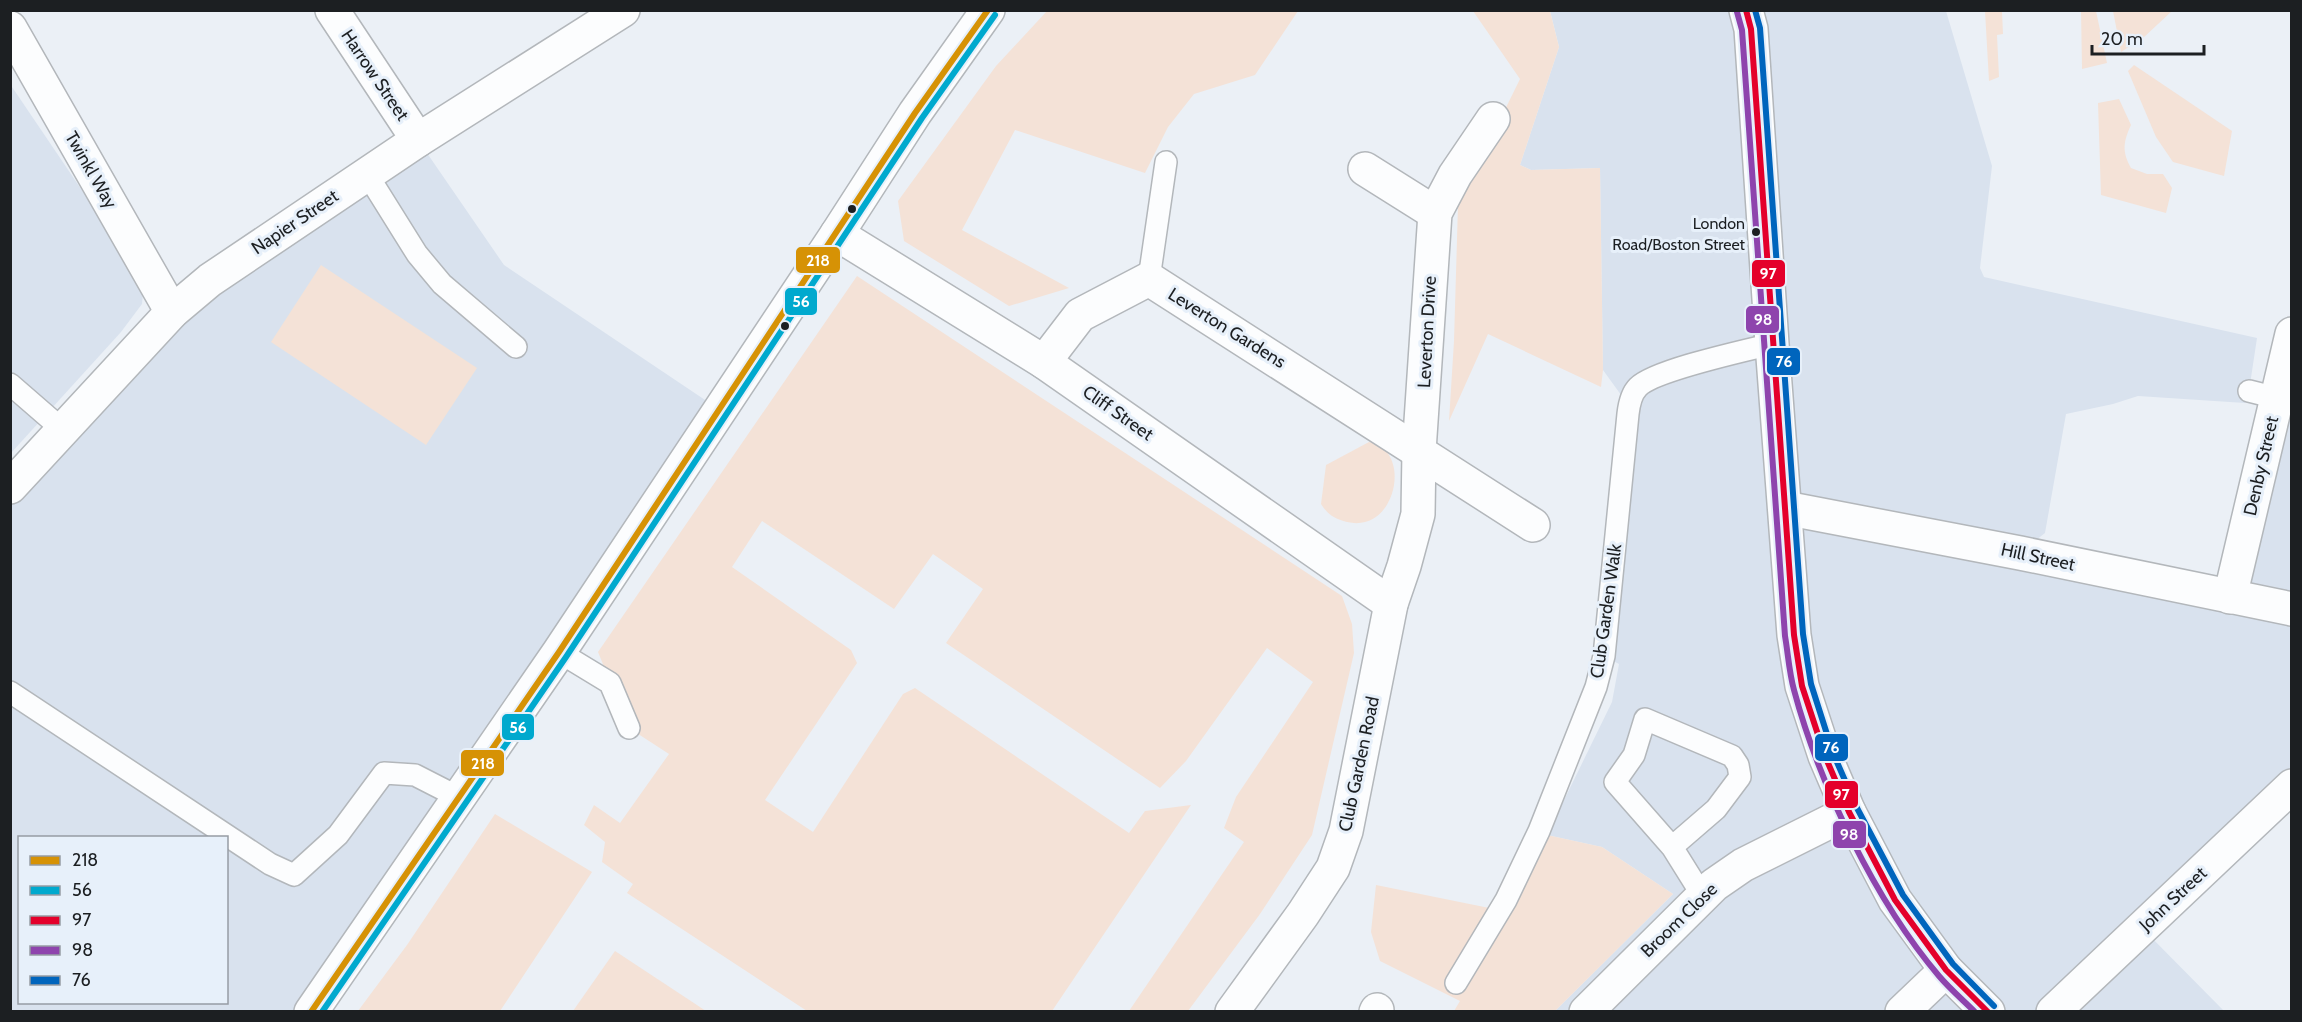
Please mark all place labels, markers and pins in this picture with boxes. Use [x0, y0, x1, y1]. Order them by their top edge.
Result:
unlabelled marker [846, 203, 858, 215]
place label: London Road/Boston Street [1612, 214, 1746, 254]
marker: London Road/Boston Street [1750, 226, 1762, 238]
unlabelled marker [779, 320, 791, 332]

